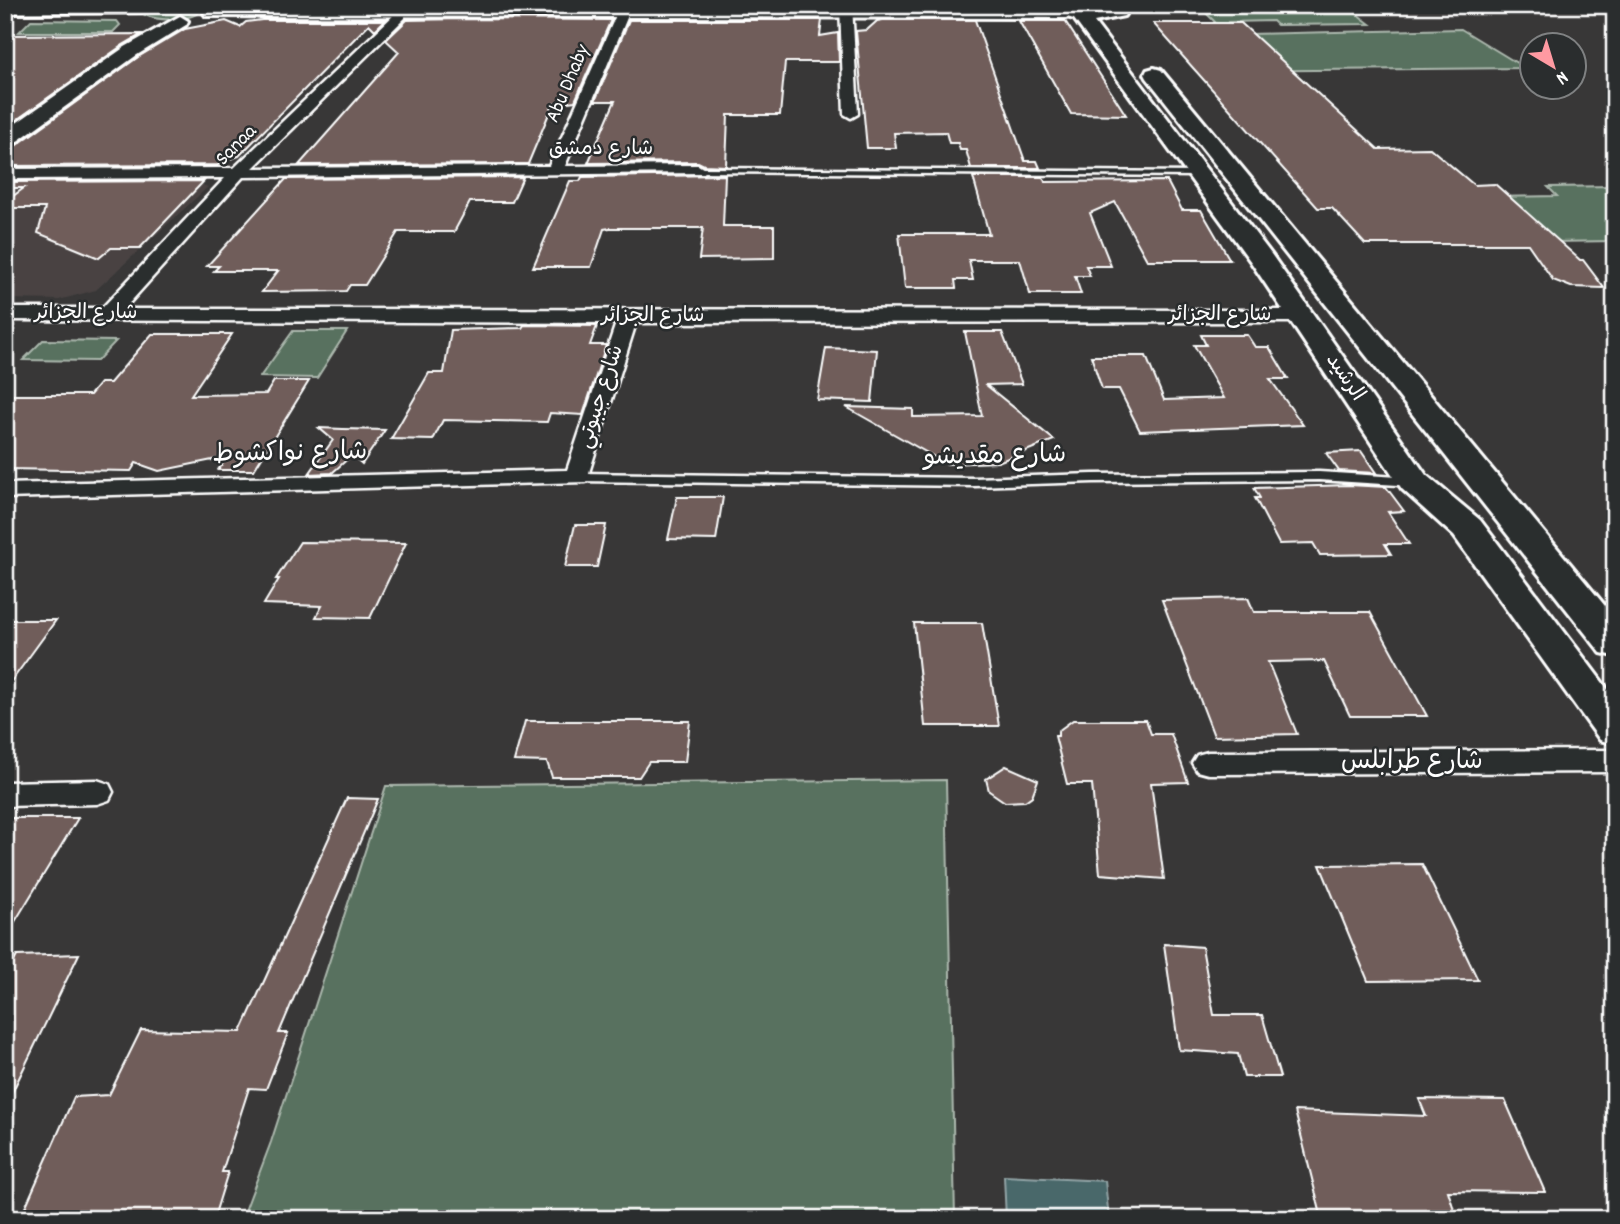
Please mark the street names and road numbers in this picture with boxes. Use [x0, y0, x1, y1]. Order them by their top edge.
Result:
street label: Abu Dhaby [539, 40, 599, 128]
street label: Sanaa [209, 117, 266, 174]
street label: شارع دمشق [549, 135, 653, 165]
street label: شارع الجزائر [33, 299, 137, 329]
street label: شارع الجزائر [1167, 301, 1271, 331]
street label: شارع الجزائر [600, 302, 704, 332]
street label: شارع جيبوتي [571, 341, 634, 453]
street label: الرشيد [1317, 348, 1371, 408]
street label: شارع نواكشوط [212, 434, 368, 474]
street label: شارع مقديشو [921, 437, 1067, 477]
street label: شارع طرابلس [1341, 744, 1483, 781]

